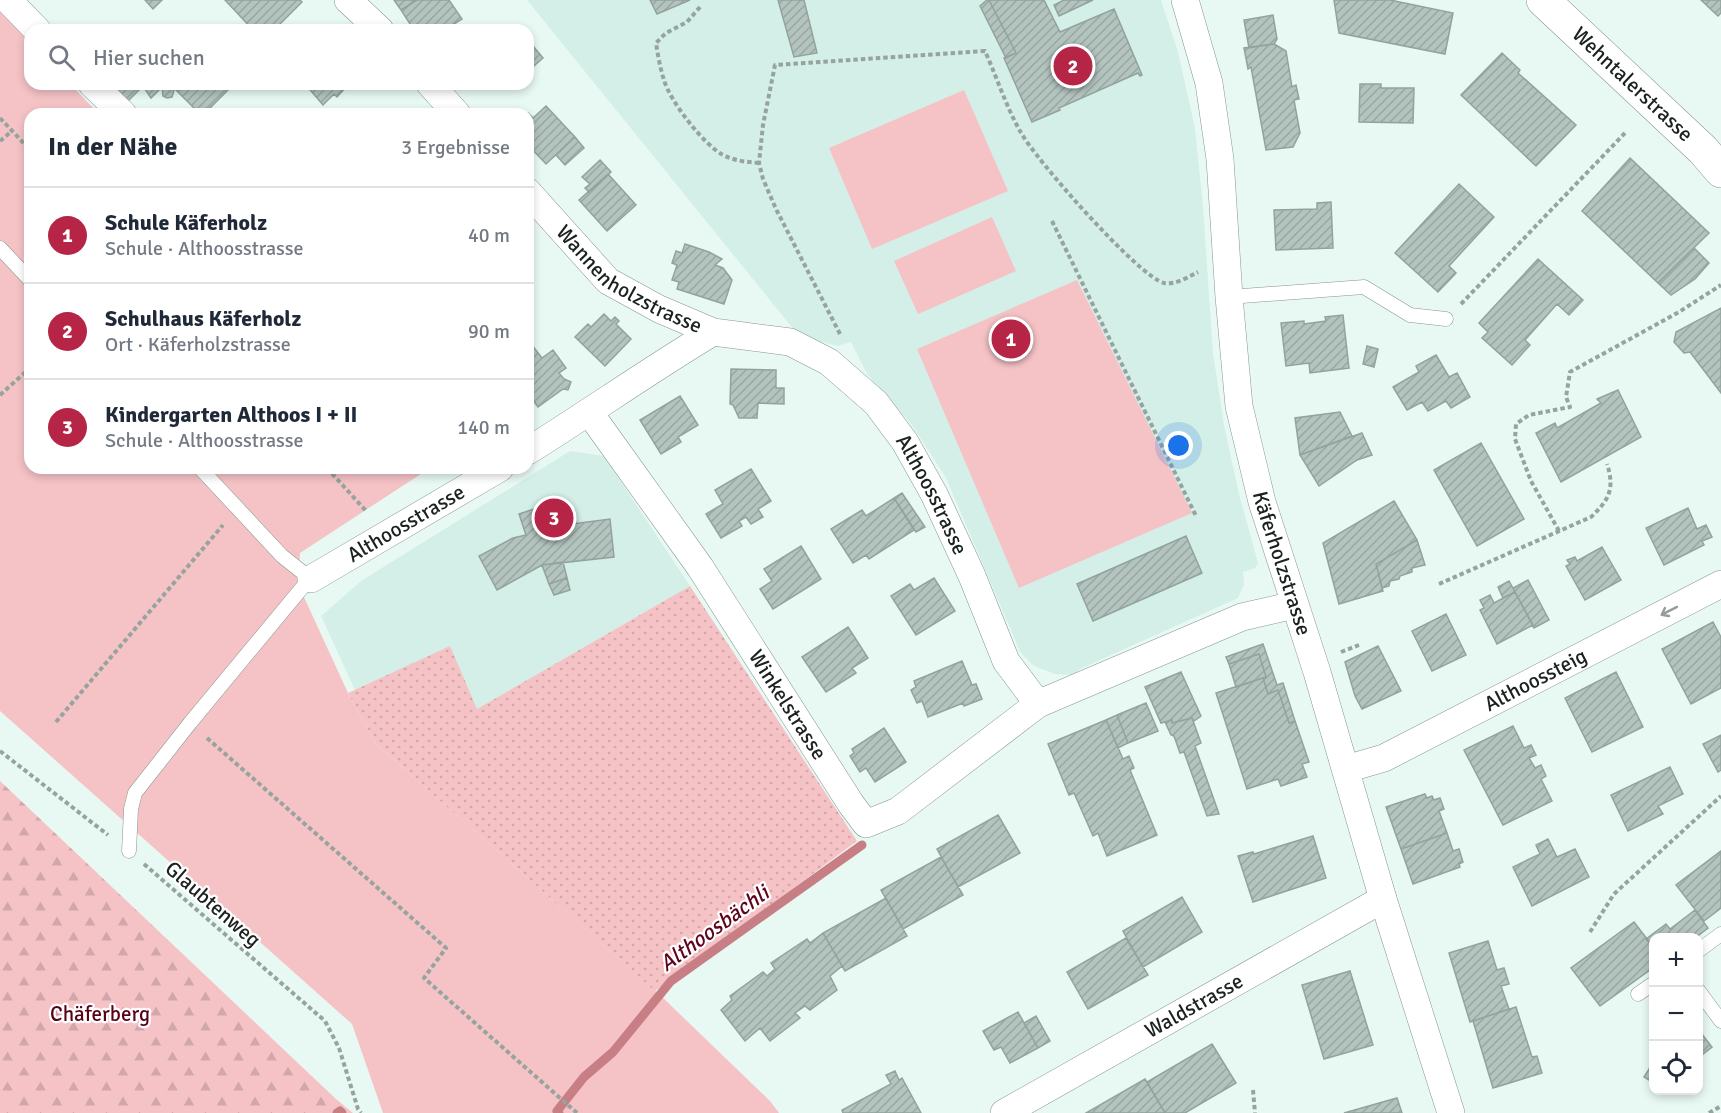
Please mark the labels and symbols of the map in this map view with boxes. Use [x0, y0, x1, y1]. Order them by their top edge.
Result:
street label: Wehntalerstrasse [1567, 21, 1699, 147]
pin: 2 [1054, 44, 1092, 88]
street label: Wannenholzstrasse [551, 220, 706, 339]
pin: 1 [992, 316, 1030, 362]
street label: Althoosstrasse [890, 429, 973, 559]
your location [1164, 431, 1193, 460]
street label: Althoosstrasse [342, 479, 469, 568]
street label: Käferholzstrasse [1247, 488, 1317, 639]
pin: 3 [534, 496, 574, 540]
one-way arrow [1661, 605, 1678, 617]
street label: Althoossteig [1480, 643, 1591, 717]
street label: Winkelstrasse [743, 645, 832, 765]
street label: Glaubtenweg [160, 855, 266, 953]
water label: Althoosbächli [654, 878, 776, 977]
street label: Waldstrasse [1140, 968, 1248, 1044]
park label: Chäferberg [50, 1001, 150, 1027]

